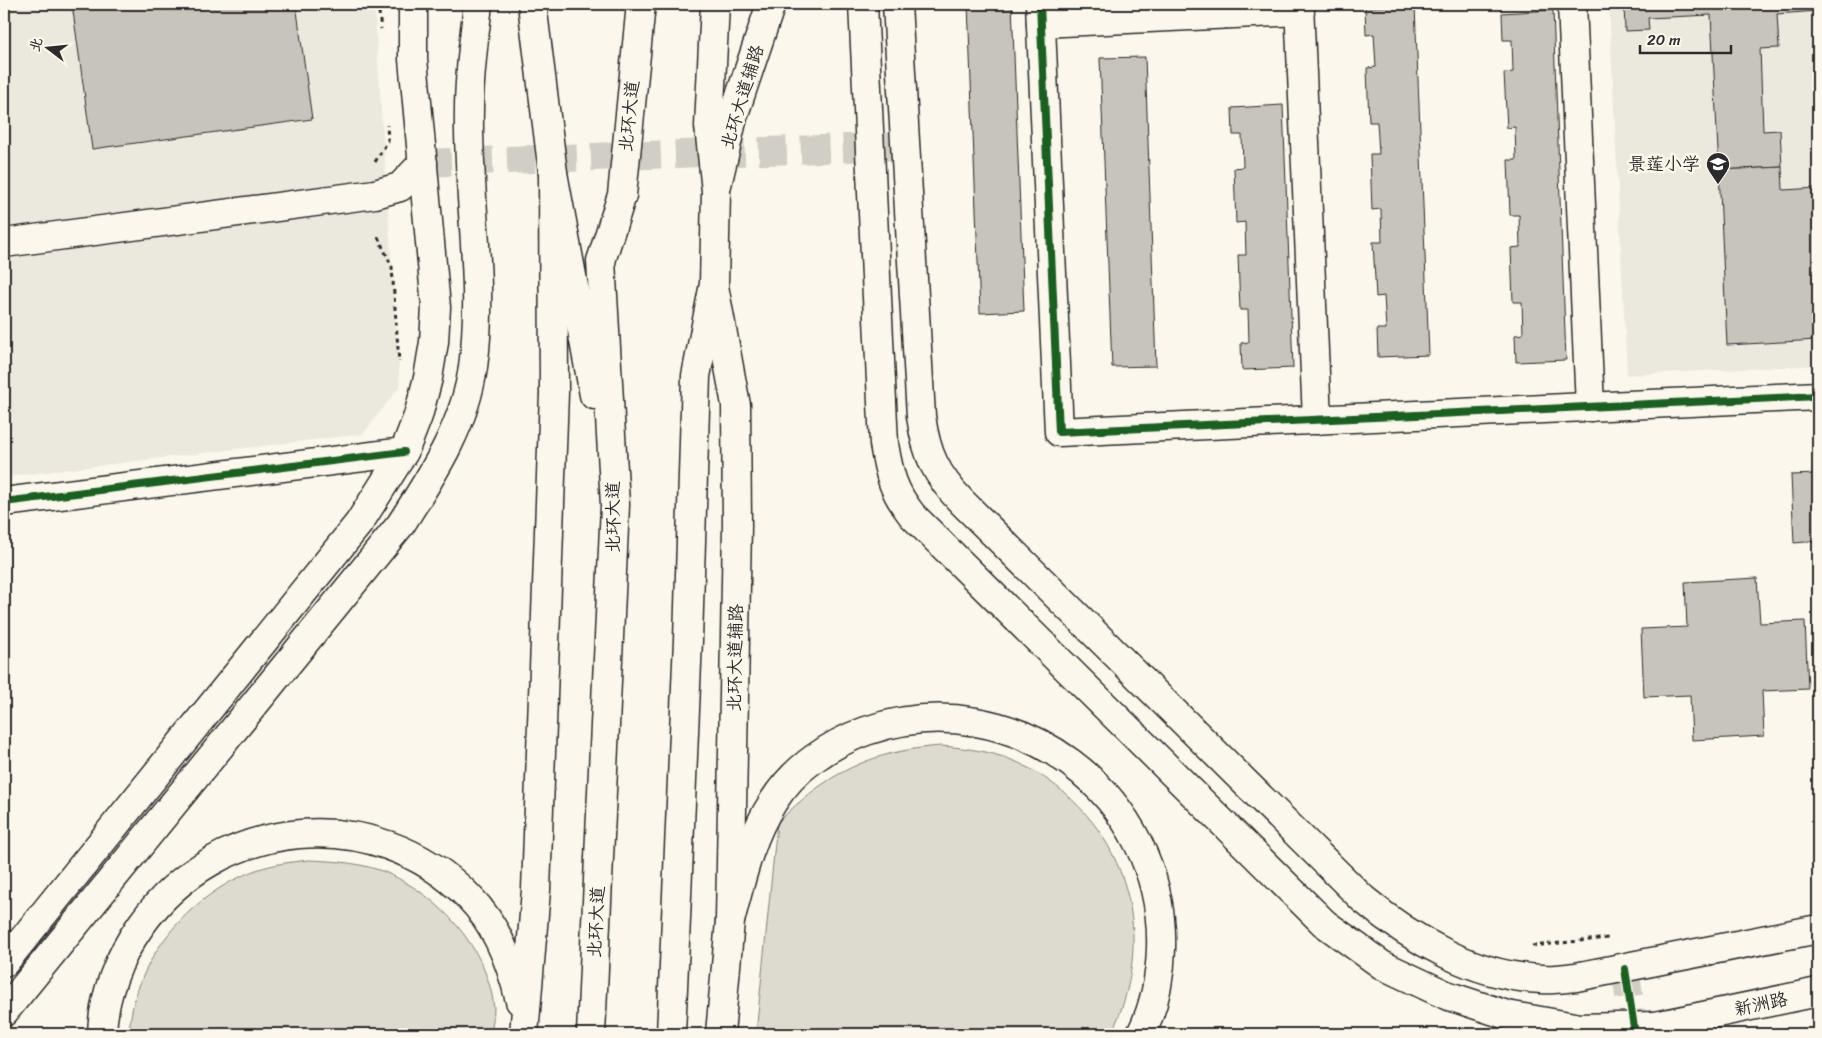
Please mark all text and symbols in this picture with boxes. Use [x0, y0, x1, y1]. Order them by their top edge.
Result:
north arrow [22, 22, 72, 72]
scale bar [1640, 22, 1731, 54]
text: 20 m [1647, 27, 1681, 53]
text: 北 [22, 34, 50, 55]
street label: 北环大道辅路 [711, 41, 773, 153]
street label: 北环大道 [609, 79, 649, 153]
place label: 景莲小学 [1628, 148, 1700, 180]
school or university icon: 景莲小学 [1705, 151, 1731, 185]
street label: 北环大道 [597, 481, 629, 553]
street label: 北环大道辅路 [718, 604, 752, 712]
street label: 北环大道 [578, 885, 614, 959]
street label: 新洲路 [1731, 983, 1791, 1025]

